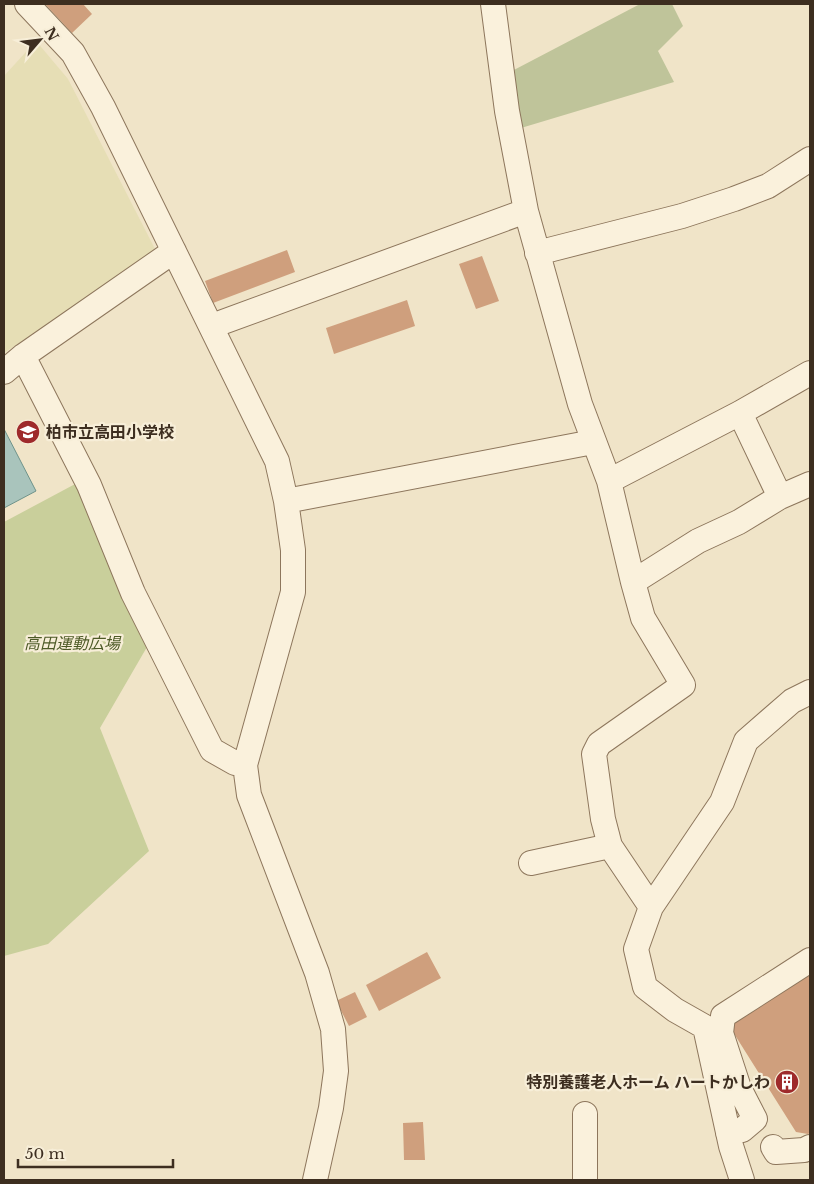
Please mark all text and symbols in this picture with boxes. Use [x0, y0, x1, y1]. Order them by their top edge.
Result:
north arrow [15, 15, 65, 65]
text: N [40, 24, 63, 44]
school or university icon: 柏市立高田小学校 [15, 419, 41, 445]
place label: 柏市立高田小学校 [46, 422, 174, 442]
park label: 高田運動広場 [24, 633, 122, 653]
building icon: 特別養護老人ホーム ハートかしわ [774, 1069, 800, 1095]
place label: 特別養護老人ホーム ハートかしわ [526, 1072, 770, 1092]
scale bar [18, 1136, 172, 1168]
text: 50 m [25, 1144, 65, 1163]

